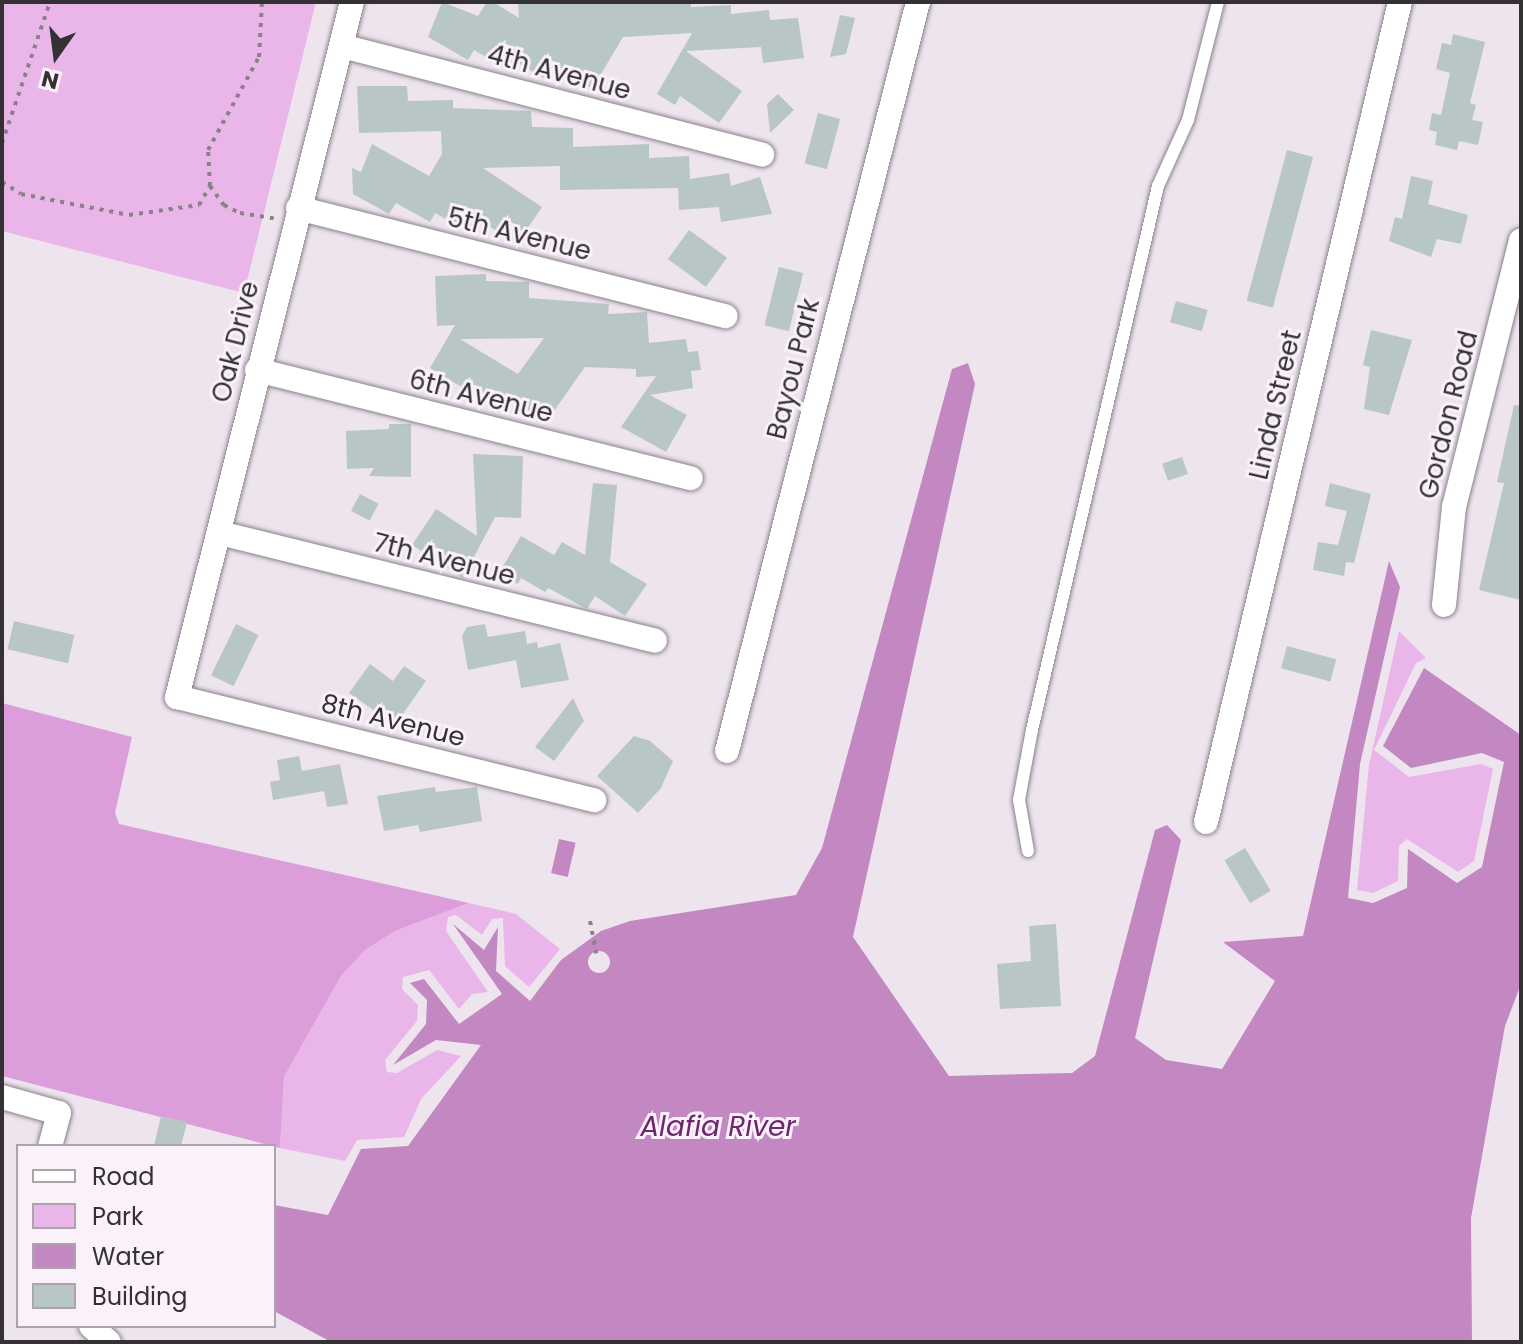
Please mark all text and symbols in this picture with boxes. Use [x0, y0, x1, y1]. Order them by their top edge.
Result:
north arrow [16, 16, 96, 96]
street label: 4th Avenue [484, 39, 634, 107]
text: N [38, 63, 62, 97]
street label: 5th Avenue [444, 202, 594, 268]
street label: Oak Drive [206, 278, 266, 406]
street label: Bayou Park [761, 295, 827, 443]
street label: Linda Street [1244, 327, 1308, 483]
street label: Gordon Road [1413, 328, 1485, 502]
street label: 6th Avenue [406, 364, 556, 430]
street label: 7th Avenue [370, 527, 518, 593]
street label: 8th Avenue [318, 688, 468, 754]
water label: Alafia River [640, 1110, 796, 1144]
legend [16, 1144, 276, 1328]
text: Road [92, 1160, 154, 1193]
text: Park [92, 1200, 143, 1233]
text: Water [92, 1240, 164, 1273]
text: Building [92, 1280, 188, 1313]

